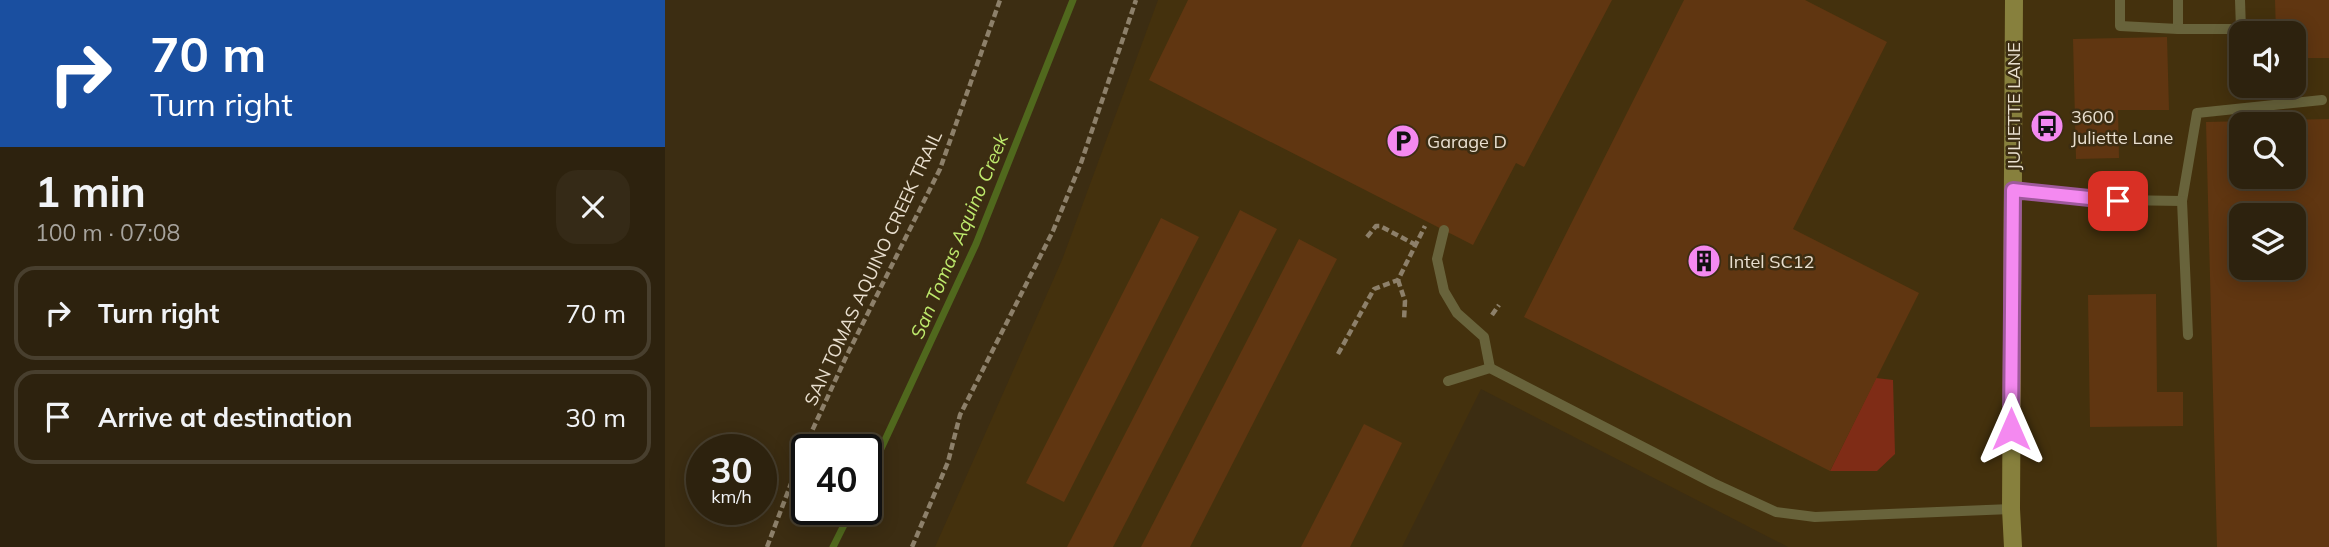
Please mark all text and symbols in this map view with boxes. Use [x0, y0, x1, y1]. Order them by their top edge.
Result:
map controls [2229, 21, 2306, 280]
button: sound [2229, 21, 2306, 98]
text: 70 m [150, 23, 266, 84]
icon: right [35, 28, 126, 119]
street label: JULIETTE LANE [2002, 42, 2025, 170]
text: Turn right [150, 84, 293, 124]
place label: 3600 Juliette Lane [2071, 105, 2173, 149]
bus stop icon: 3600 Juliette Lane [2028, 107, 2066, 145]
button: search [2229, 112, 2306, 189]
parking icon: Garage D [1384, 122, 1422, 160]
street label: SAN TOMAS AQUINO CREEK TRAIL [799, 127, 947, 409]
water label: San Tomas Aquino Creek [905, 129, 1014, 342]
place label: Garage D [1427, 130, 1507, 153]
text: 1 min [35, 165, 146, 218]
button: close [556, 170, 630, 244]
pin [2088, 171, 2148, 231]
icon: arrive [2099, 182, 2137, 220]
button: layers [2229, 203, 2306, 280]
text: 100 m · 07:08 [35, 218, 180, 247]
building icon: Intel SC12 [1685, 242, 1723, 280]
place label: Intel SC12 [1729, 250, 1814, 273]
icon: right [39, 294, 77, 332]
text: Turn right [98, 297, 219, 330]
text: 70 m [565, 297, 626, 330]
position arrow [1974, 392, 2048, 466]
icon: arrive [39, 398, 77, 436]
text: Arrive at destination [98, 401, 353, 434]
text: 30 m [565, 401, 626, 434]
speed limit sign: 40 [791, 434, 882, 525]
text: 30 [710, 448, 753, 492]
text: km/h [711, 485, 752, 508]

